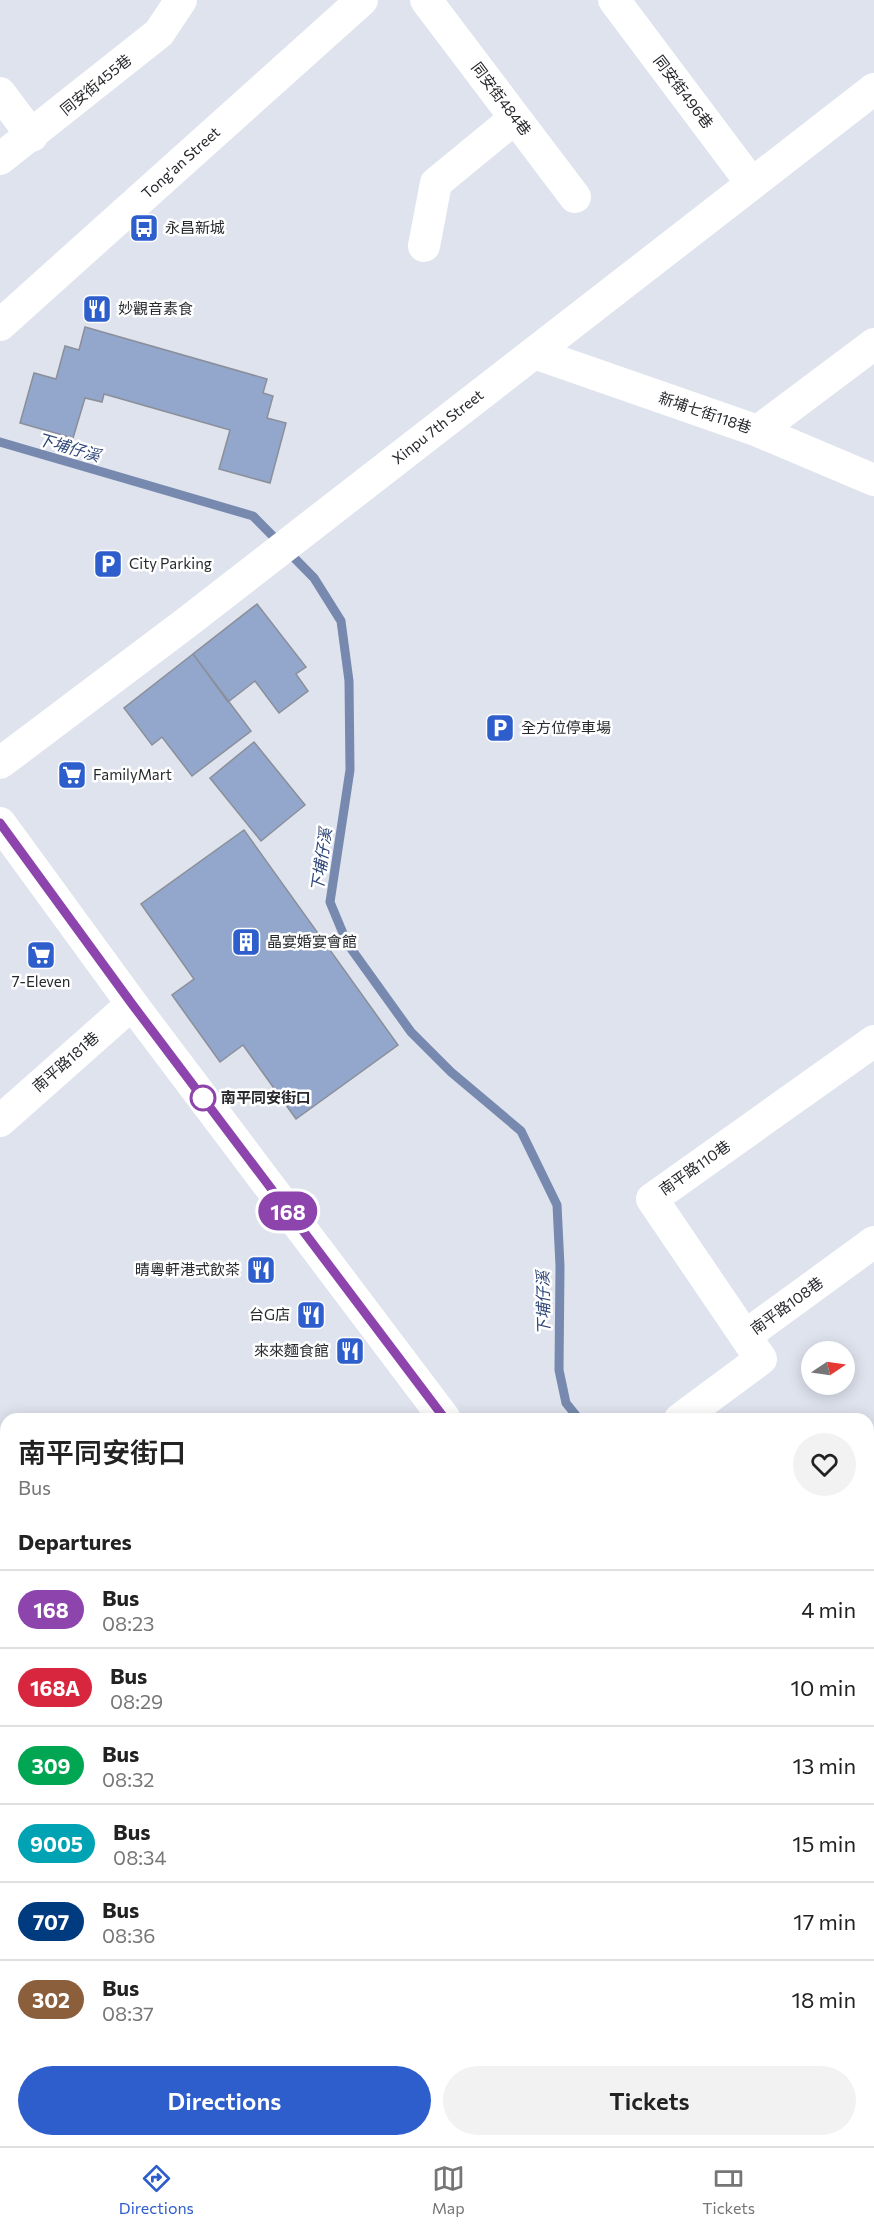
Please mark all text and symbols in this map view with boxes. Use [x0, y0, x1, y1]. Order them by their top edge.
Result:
street label: 同安街455巷 [56, 50, 135, 118]
street label: 同安街496巷 [650, 51, 717, 132]
street label: 同安街484巷 [468, 58, 535, 139]
street label: Tong'an Street [138, 122, 223, 202]
bus stop icon: 永昌新城 [128, 212, 160, 244]
place label: 永昌新城 [165, 218, 225, 236]
restaurant icon: 妙觀音素食 [81, 293, 113, 325]
place label: 妙觀音素食 [118, 299, 193, 317]
street label: Xinpu 7th Street [388, 385, 487, 467]
street label: 新埔七街118巷 [657, 388, 754, 436]
water label: 下埔仔溪 [36, 429, 104, 465]
parking icon: City Parking [92, 548, 124, 580]
place label: City Parking [129, 554, 212, 572]
parking icon: 全方位停車場 [484, 712, 516, 744]
place label: 全方位停車場 [521, 718, 611, 736]
supermarket icon: FamilyMart [56, 759, 88, 791]
place label: FamilyMart [93, 765, 172, 783]
water label: 下埔仔溪 [307, 825, 335, 893]
building icon: 晶宴婚宴會館 [230, 926, 262, 958]
place label: 晶宴婚宴會館 [267, 932, 357, 950]
supermarket icon: 7-Eleven [25, 939, 57, 971]
place label: 7-Eleven [12, 972, 70, 990]
street label: 南平路181巷 [29, 1028, 102, 1095]
marker: 南平同安街口 [190, 1085, 216, 1111]
place label: 南平同安街口 [221, 1088, 311, 1106]
street label: 南平路110巷 [655, 1136, 733, 1198]
line badge: 168 [254, 1192, 322, 1230]
text: 168 [270, 1199, 306, 1224]
restaurant icon: 晴粵軒港式飲茶 [245, 1254, 277, 1286]
place label: 晴粵軒港式飲茶 [135, 1260, 240, 1278]
water label: 下埔仔溪 [532, 1269, 553, 1335]
street label: 南平路108巷 [747, 1273, 826, 1338]
restaurant icon: 台G店 [295, 1299, 327, 1331]
place label: 台G店 [249, 1305, 290, 1323]
restaurant icon: 來來麵食館 [334, 1335, 366, 1367]
place label: 來來麵食館 [254, 1341, 329, 1359]
north arrow [801, 1341, 855, 1395]
map controls [801, 1341, 855, 1395]
button: heart [793, 1433, 856, 1496]
text: 南平同安街口 [18, 1435, 186, 1469]
text: Bus [18, 1475, 51, 1499]
text: Departures [18, 1528, 132, 1555]
text: Bus [102, 1584, 139, 1611]
text: 4 min [801, 1596, 856, 1623]
text: 168 [33, 1597, 69, 1622]
text: 08:23 [102, 1611, 154, 1635]
text: Bus [110, 1662, 147, 1689]
text: 10 min [791, 1674, 856, 1701]
text: 168A [30, 1675, 80, 1700]
text: 08:29 [110, 1689, 163, 1713]
text: Bus [102, 1740, 139, 1767]
text: 13 min [792, 1752, 856, 1779]
text: 309 [31, 1753, 71, 1778]
text: 08:32 [102, 1767, 154, 1791]
text: Bus [113, 1818, 150, 1845]
text: 15 min [792, 1830, 856, 1857]
text: 9005 [30, 1831, 83, 1856]
text: 08:34 [113, 1845, 166, 1869]
text: Bus [102, 1896, 139, 1923]
text: 17 min [793, 1908, 856, 1935]
text: 707 [33, 1909, 69, 1934]
text: 08:36 [102, 1923, 155, 1947]
text: Bus [102, 1974, 139, 2001]
text: 18 min [792, 1986, 856, 2013]
text: 302 [32, 1987, 70, 2012]
text: 08:37 [102, 2001, 154, 2025]
button: Directions [18, 2066, 431, 2135]
button: Tickets [443, 2066, 856, 2135]
tab: Directions [119, 2162, 194, 2217]
tab: Map [432, 2162, 465, 2217]
tab: Tickets [702, 2162, 755, 2217]

